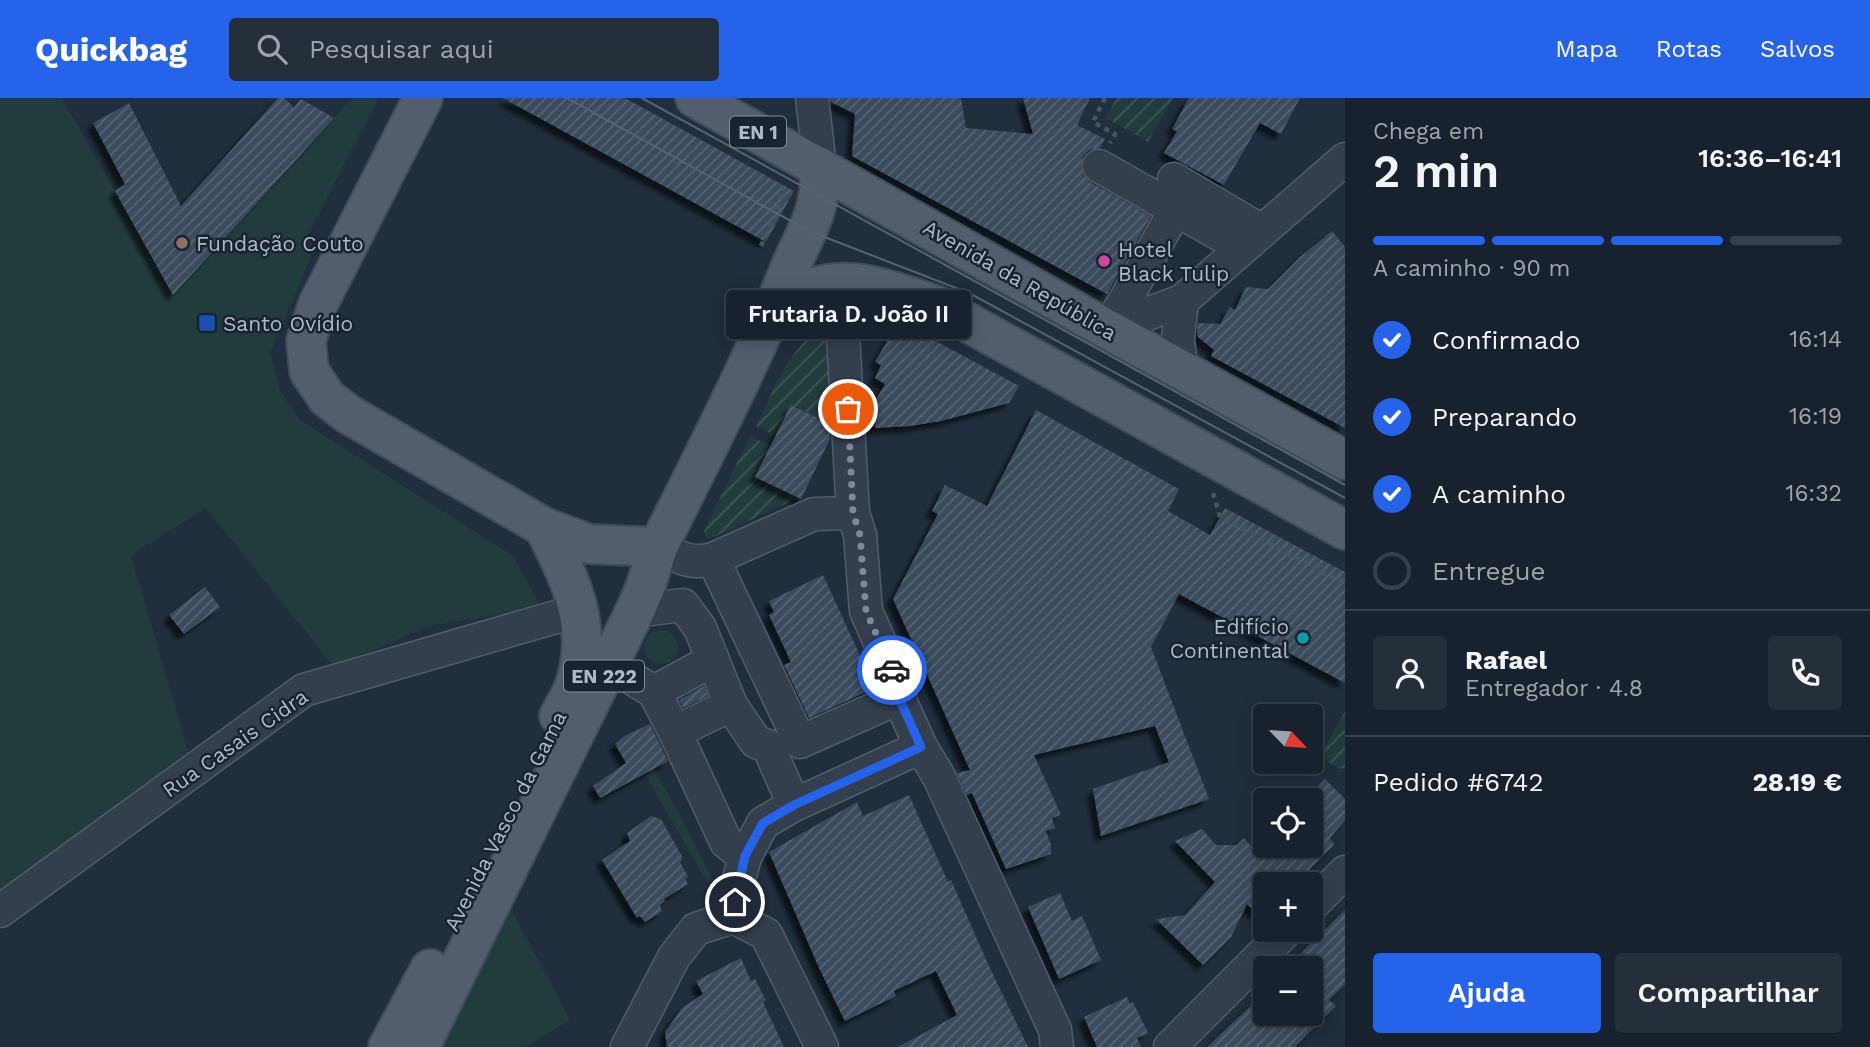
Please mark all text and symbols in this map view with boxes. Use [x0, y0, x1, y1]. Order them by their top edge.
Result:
search box [229, 18, 719, 81]
text: Quickbag [35, 30, 187, 69]
icon: search [253, 30, 291, 68]
text: Pesquisar aqui [309, 34, 494, 64]
text: Mapa [1555, 35, 1618, 63]
text: Rotas [1656, 35, 1722, 63]
text: Salvos [1760, 35, 1835, 63]
road number: EN 1 [730, 116, 786, 148]
text: Chega em [1373, 118, 1484, 145]
text: 16:36–16:41 [1698, 143, 1842, 173]
text: 2 min [1373, 144, 1499, 198]
street label: Avenida da República [919, 214, 1121, 346]
place label: Fundação Couto [196, 231, 364, 256]
marker: Fundação Couto [174, 235, 190, 251]
place label: Hotel Black Tulip [1118, 237, 1229, 286]
marker: Hotel Black Tulip [1096, 253, 1112, 269]
text: A caminho · 90 m [1373, 255, 1570, 282]
callout: Frutaria D. João II [726, 290, 970, 339]
text: Frutaria D. João II [748, 301, 949, 328]
place label: Santo Ovídio [223, 311, 353, 336]
marker: Santo Ovídio [197, 313, 217, 333]
icon: check [1373, 321, 1411, 359]
text: Confirmado [1432, 325, 1581, 355]
text: 16:14 [1789, 326, 1842, 353]
pin [818, 379, 878, 439]
icon: bag [829, 390, 867, 428]
icon: check [1373, 398, 1411, 436]
text: Preparando [1432, 402, 1577, 432]
text: 16:19 [1789, 403, 1842, 430]
icon: check [1373, 475, 1411, 513]
text: A caminho [1432, 479, 1566, 509]
text: 16:32 [1785, 480, 1842, 507]
text: Entregue [1432, 556, 1545, 586]
place label: Edifício Continental [1170, 614, 1290, 663]
marker: Edifício Continental [1295, 630, 1311, 646]
courier [857, 635, 927, 705]
button: person [1373, 636, 1447, 710]
button: phone [1768, 636, 1842, 710]
text: Rafael [1465, 645, 1547, 675]
icon: car [873, 651, 911, 689]
road number: EN 222 [564, 660, 644, 692]
text: Entregador · 4.8 [1465, 675, 1643, 702]
street label: Rua Casais Cidra [158, 683, 313, 802]
north arrow [1253, 704, 1323, 774]
map controls [1253, 704, 1323, 1026]
street label: Avenida Vasco da Gama [439, 707, 571, 935]
text: Pedido #6742 [1373, 767, 1544, 797]
text: 28.19 € [1752, 767, 1842, 797]
button: locate [1253, 788, 1323, 858]
pin [705, 872, 765, 932]
button: + [1253, 872, 1323, 942]
icon: home [716, 883, 754, 921]
button: Ajuda [1373, 953, 1601, 1033]
button: Compartilhar [1615, 953, 1842, 1033]
button: − [1253, 956, 1323, 1026]

